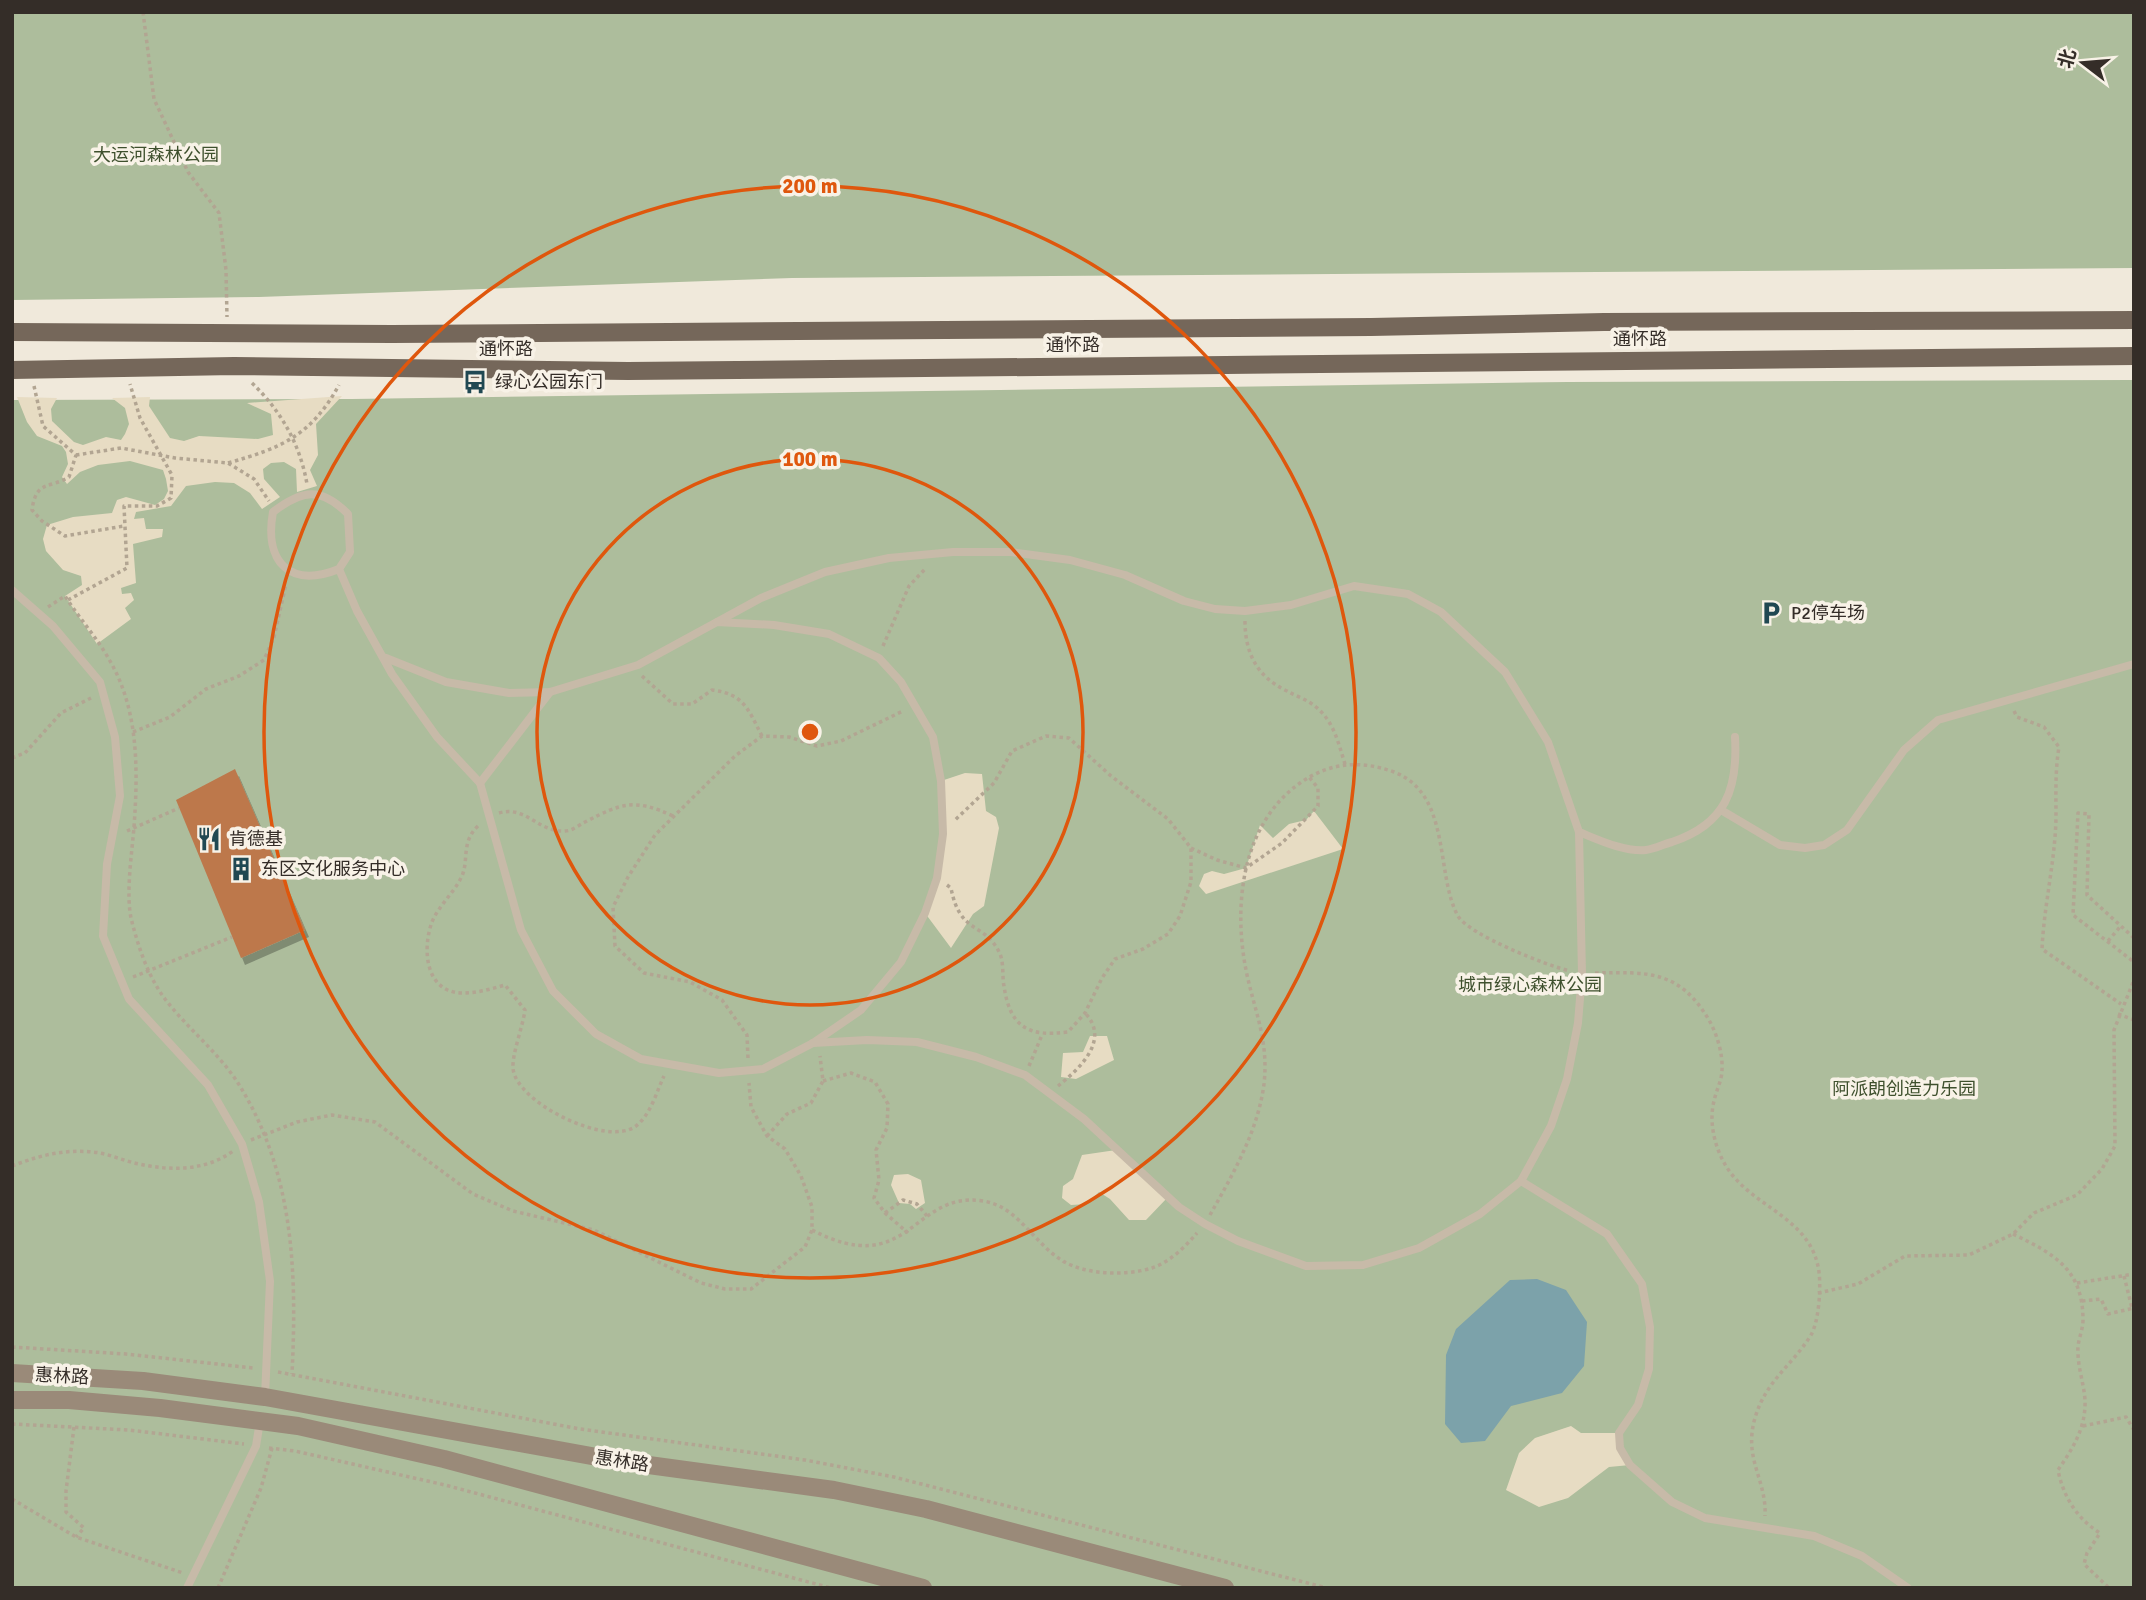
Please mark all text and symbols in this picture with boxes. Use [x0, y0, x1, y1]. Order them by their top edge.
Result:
north arrow [2048, 28, 2118, 98]
text: 北 [2053, 46, 2082, 71]
park label: 大运河森林公园 [93, 144, 219, 166]
text: 200 m [782, 173, 838, 199]
street label: 通怀路 [1613, 328, 1667, 350]
street label: 通怀路 [1046, 334, 1100, 356]
street label: 通怀路 [479, 338, 533, 360]
bus stop icon: 绿心公园东门 [461, 368, 489, 396]
place label: 绿心公园东门 [495, 371, 603, 393]
text: 100 m [782, 446, 838, 472]
parking icon: P2停车场 [1757, 599, 1785, 627]
place label: P2停车场 [1791, 602, 1865, 624]
centre of rings [798, 720, 822, 744]
restaurant icon: 肯德基 [195, 825, 223, 853]
place label: 肯德基 [229, 828, 283, 850]
building icon: 东区文化服务中心 [227, 855, 255, 883]
place label: 东区文化服务中心 [261, 858, 405, 880]
park label: 城市绿心森林公园 [1458, 974, 1602, 996]
park label: 阿派朗创造力乐园 [1832, 1078, 1976, 1100]
street label: 惠林路 [34, 1364, 90, 1388]
street label: 惠林路 [594, 1446, 650, 1476]

